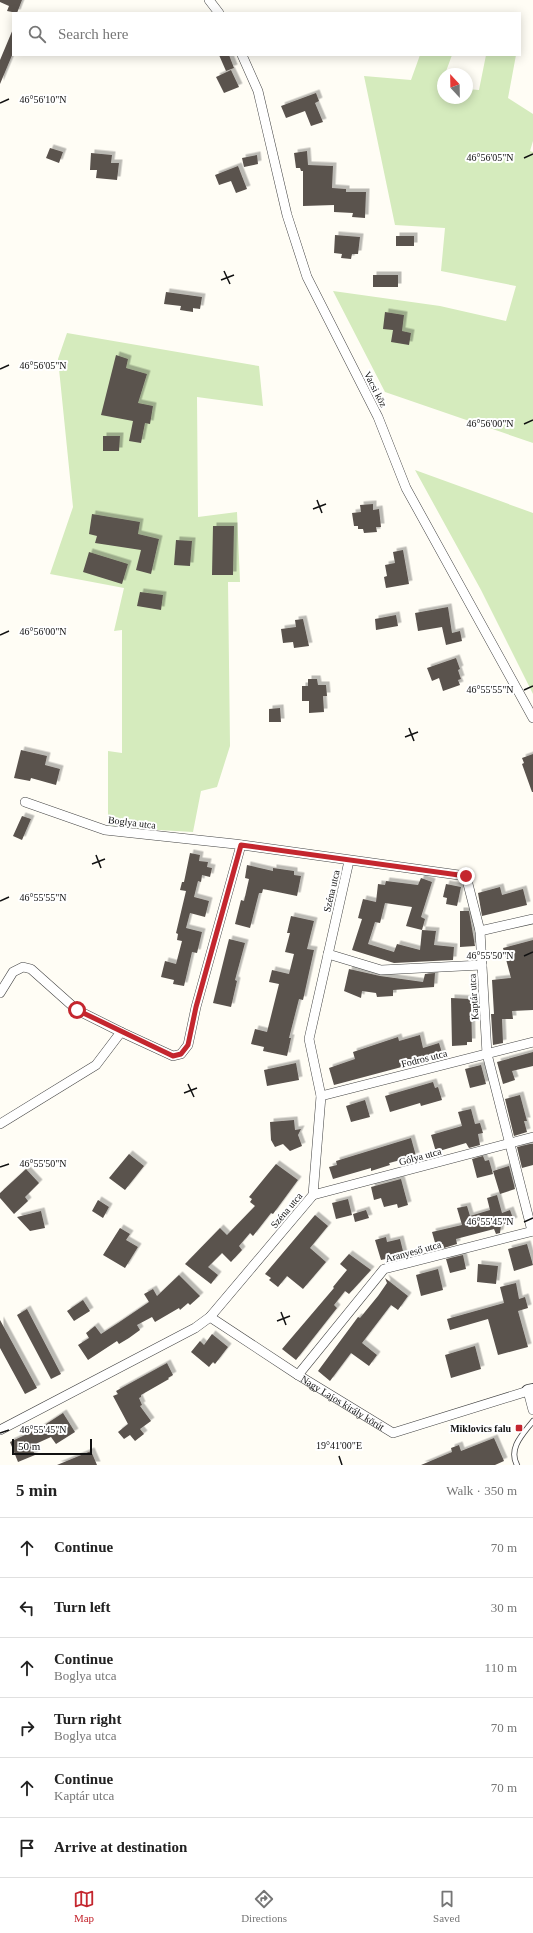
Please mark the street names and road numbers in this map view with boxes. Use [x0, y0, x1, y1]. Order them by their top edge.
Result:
street label: Vacsi köz [362, 370, 389, 409]
street label: Boglya utca [107, 814, 157, 831]
street label: Széna utca [321, 868, 342, 913]
street label: Kaptár utca [466, 973, 481, 1020]
street label: Fodros utca [400, 1047, 449, 1070]
street label: Gólya utca [398, 1145, 443, 1167]
street label: Széna utca [268, 1190, 305, 1230]
street label: Aranyeső utca [384, 1239, 443, 1264]
street label: Nagy Lajos király körút [299, 1373, 387, 1433]

